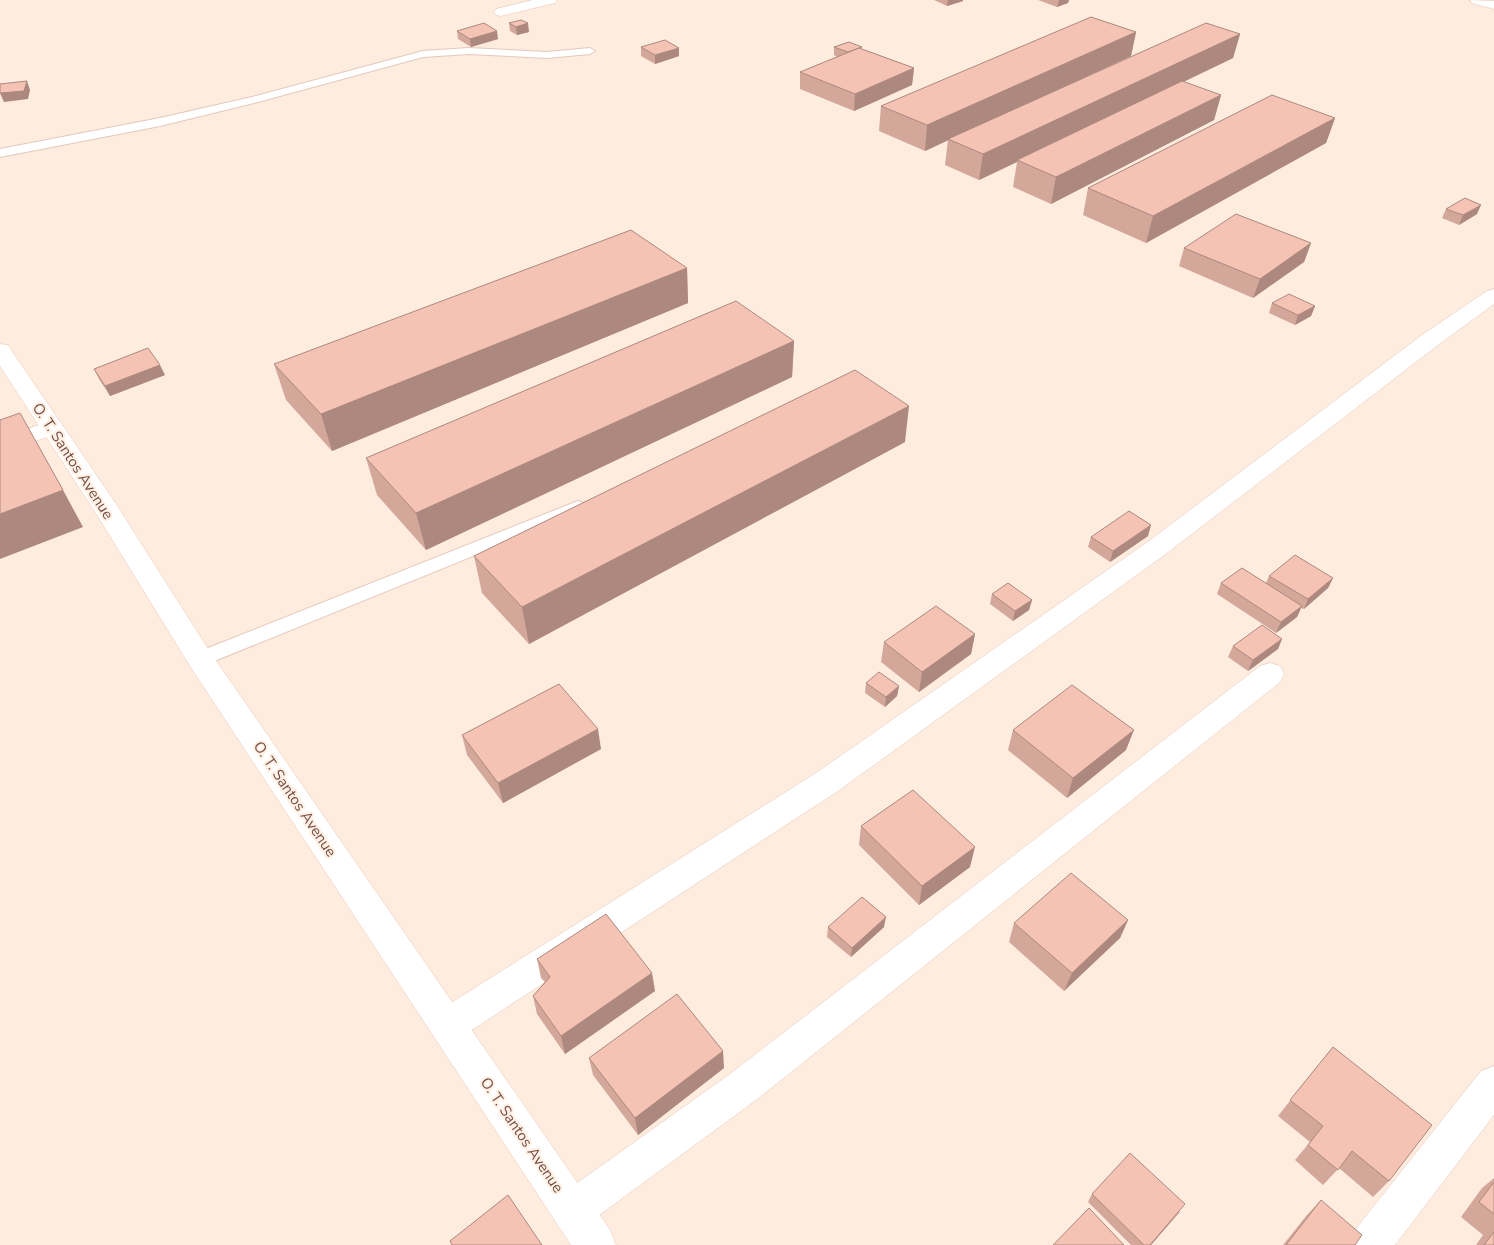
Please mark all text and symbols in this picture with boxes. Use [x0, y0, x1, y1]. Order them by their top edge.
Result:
street label: O. T. Santos Avenue [28, 399, 118, 523]
street label: O. T. Santos Avenue [249, 737, 341, 861]
street label: O. T. Santos Avenue [476, 1073, 568, 1197]

